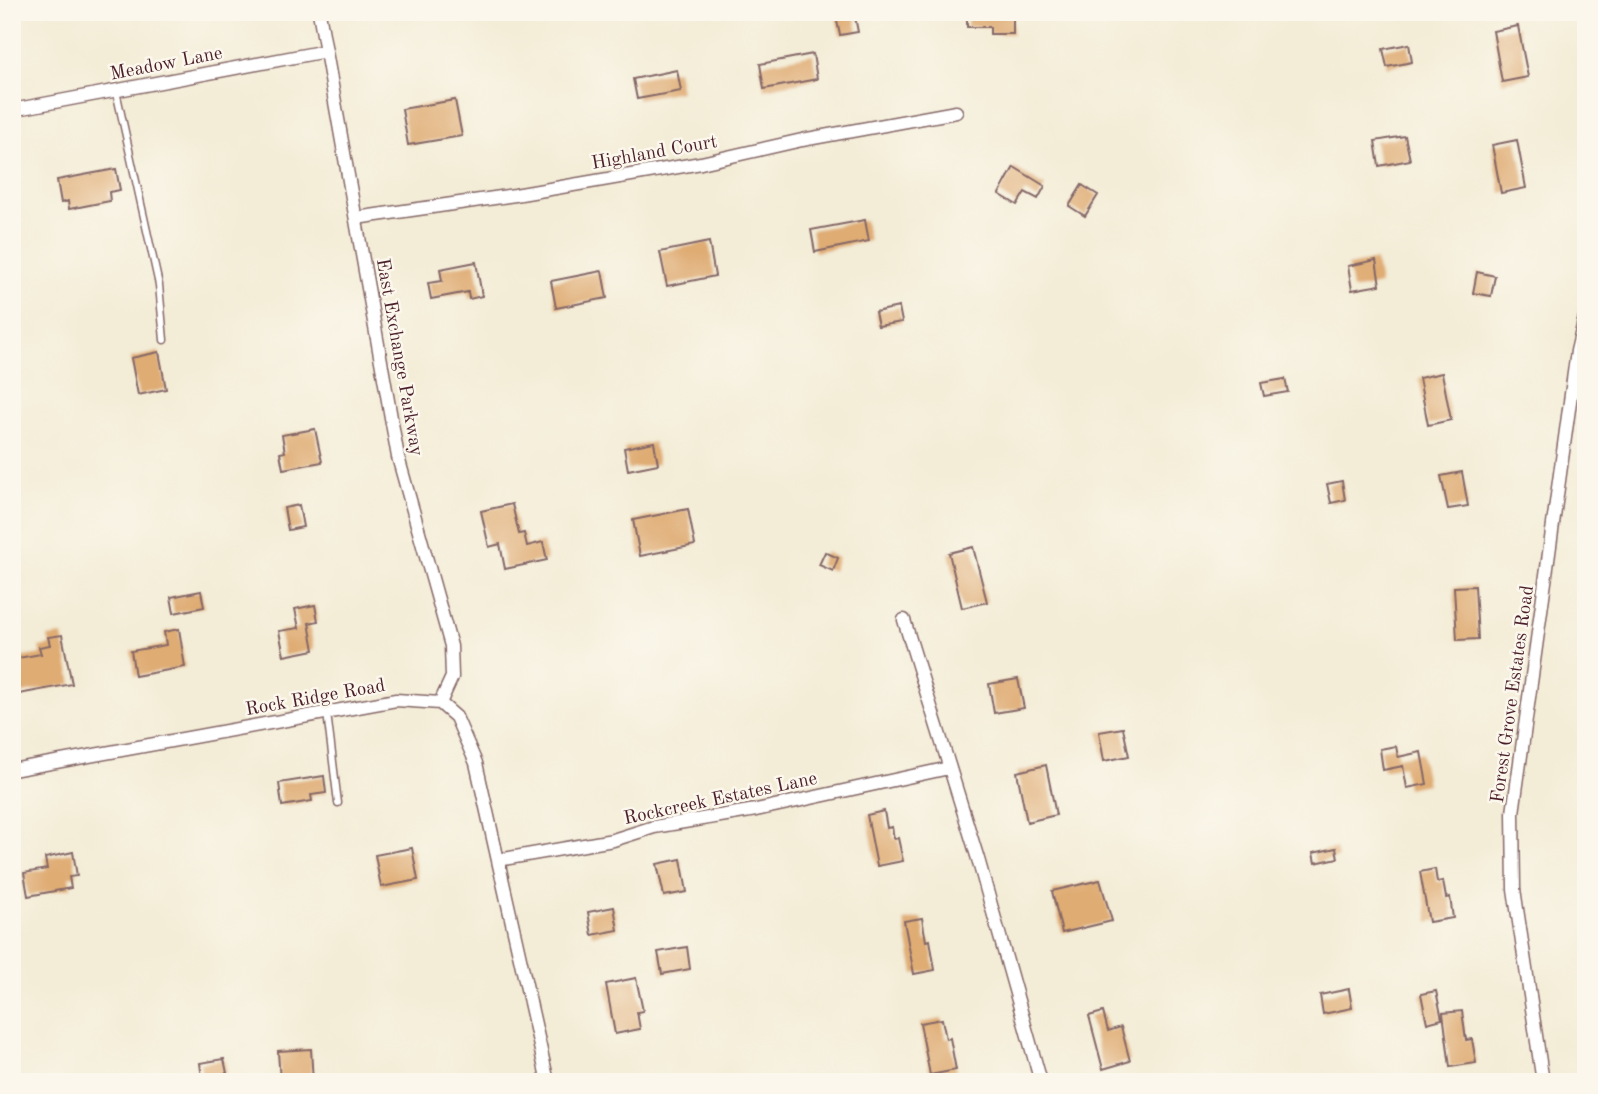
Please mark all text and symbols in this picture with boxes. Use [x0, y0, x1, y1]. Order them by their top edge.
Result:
street label: Meadow Lane [109, 44, 224, 85]
street label: Highland Court [590, 133, 719, 174]
street label: East Exchange Parkway [372, 257, 425, 458]
street label: Forest Grove Estates Road [1489, 584, 1538, 804]
street label: Rock Ridge Road [244, 677, 387, 720]
street label: Rockcreek Estates Lane [622, 770, 819, 829]

